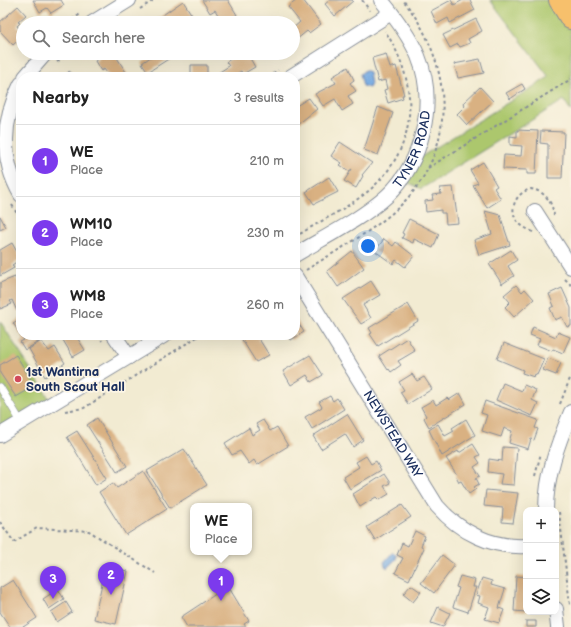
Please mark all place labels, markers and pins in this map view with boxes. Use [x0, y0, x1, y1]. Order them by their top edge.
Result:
place label: 1st Wantirna South Scout Hall [26, 364, 125, 395]
marker: 1st Wantirna South Scout Hall [13, 374, 23, 384]
pin: 2 [98, 562, 124, 595]
pin: 3 [40, 566, 66, 599]
pin: 1 [208, 568, 234, 601]

